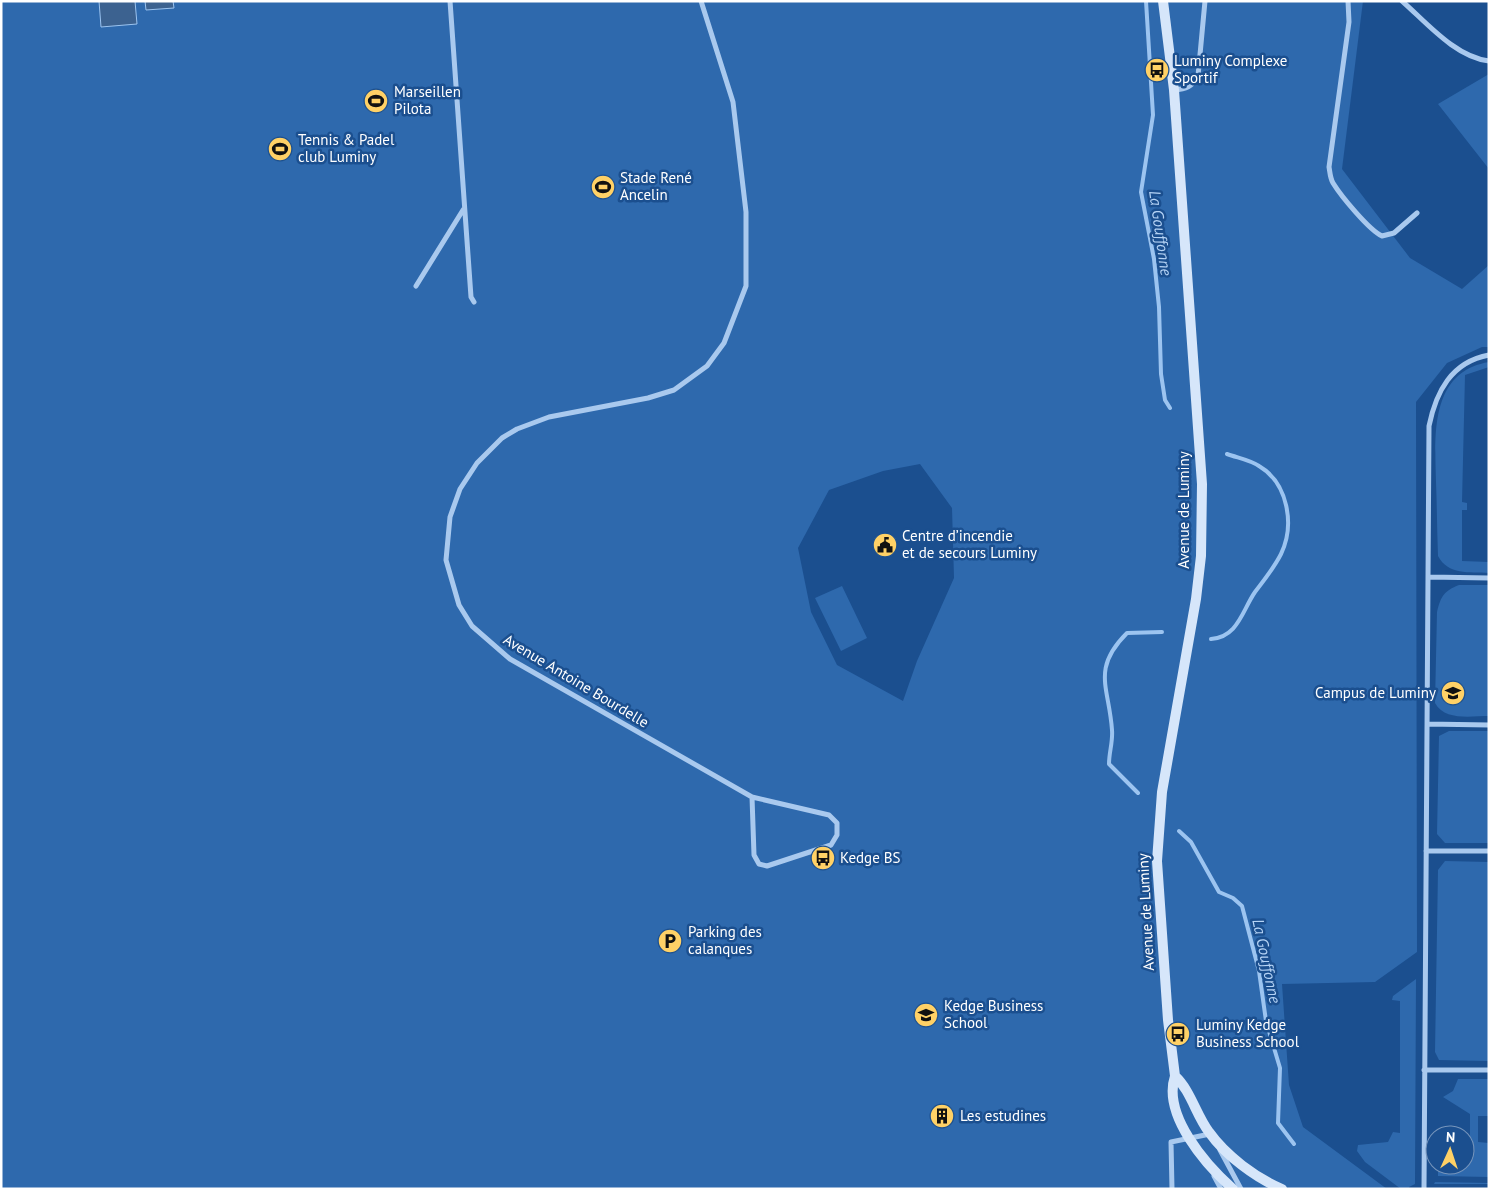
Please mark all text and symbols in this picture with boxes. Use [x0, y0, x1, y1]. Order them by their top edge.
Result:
place label: Luminy Complexe Sportif [1174, 51, 1287, 87]
bus stop icon: Luminy Complexe Sportif [1144, 57, 1170, 83]
place label: Marseillen Pilota [394, 82, 461, 118]
sports icon: Marseillen Pilota [363, 88, 389, 114]
place label: Tennis & Padel club Luminy [298, 130, 395, 166]
sports icon: Tennis & Padel club Luminy [267, 136, 293, 162]
place label: Stade René Ancelin [620, 168, 692, 204]
sports icon: Stade René Ancelin [590, 174, 616, 200]
water label: La Gouffonne [1145, 189, 1177, 277]
street label: Avenue de Luminy [1174, 451, 1193, 569]
place label: Centre d’incendie et de secours Luminy [902, 526, 1037, 562]
public building icon: Centre d’incendie et de secours Luminy [872, 532, 898, 558]
street label: Avenue Antoine Bourdelle [500, 630, 652, 732]
school or university icon: Campus de Luminy [1440, 680, 1466, 706]
place label: Campus de Luminy [1315, 683, 1436, 702]
bus stop icon: Kedge BS [810, 845, 836, 871]
place label: Kedge BS [840, 848, 901, 867]
street label: Avenue de Luminy [1133, 853, 1158, 971]
water label: La Gouffonne [1248, 917, 1286, 1006]
place label: Parking des calanques [688, 922, 762, 958]
parking icon: Parking des calanques [657, 928, 683, 954]
place label: Kedge Business School [944, 996, 1043, 1032]
school or university icon: Kedge Business School [913, 1002, 939, 1028]
place label: Luminy Kedge Business School [1196, 1015, 1300, 1051]
bus stop icon: Luminy Kedge Business School [1165, 1021, 1191, 1047]
building icon: Les estudines [929, 1103, 955, 1129]
place label: Les estudines [960, 1106, 1046, 1125]
north arrow [1425, 1125, 1475, 1175]
text: N [1446, 1128, 1456, 1146]

